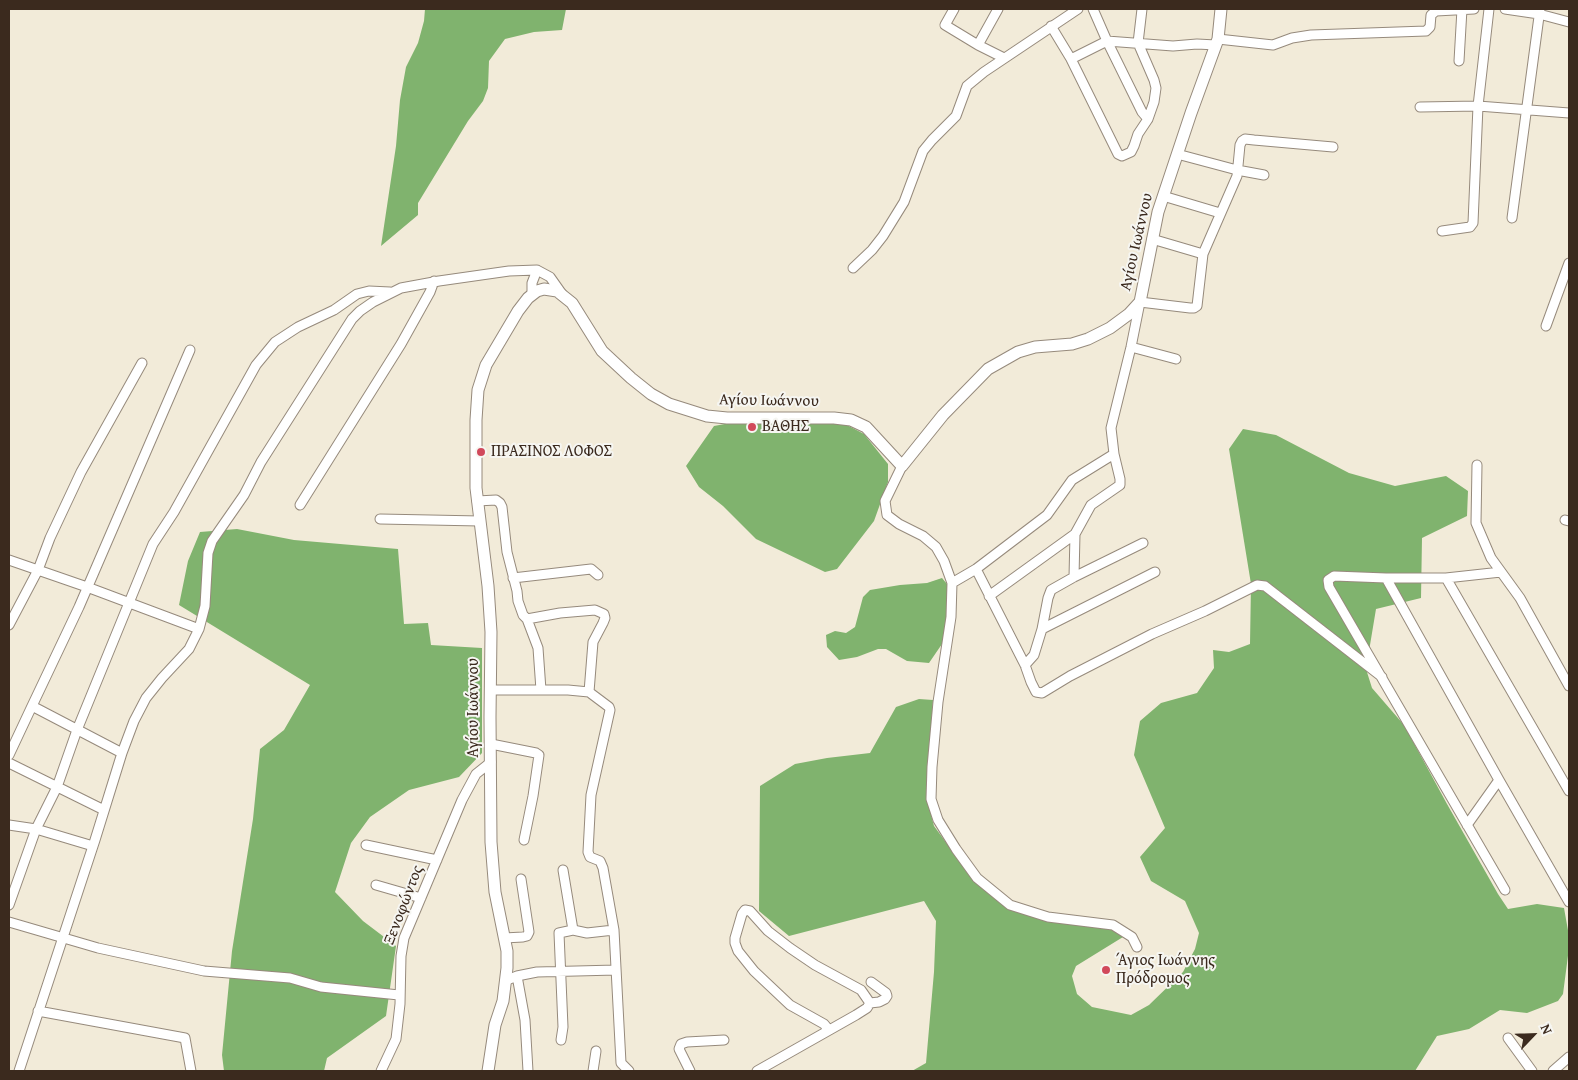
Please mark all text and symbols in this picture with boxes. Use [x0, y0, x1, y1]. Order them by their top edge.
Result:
street label: Αγίου Ιωάννου [1116, 191, 1158, 293]
street label: Αγίου Ιωάννου [719, 391, 819, 411]
place label: ΒΑΘΗΣ [762, 417, 809, 437]
marker: ΒΑΘΗΣ [746, 421, 758, 433]
place label: ΠΡΑΣΙΝΟΣ ΛΟΦΟΣ [491, 442, 612, 462]
marker: ΠΡΑΣΙΝΟΣ ΛΟΦΟΣ [475, 446, 487, 458]
street label: Αγίου Ιωάννου [464, 658, 484, 758]
street label: Ξενοφώντος [380, 863, 428, 947]
place label: Άγιος Ιωάννης Πρόδρομος [1116, 951, 1215, 989]
marker: Άγιος Ιωάννης Πρόδρομος [1100, 964, 1112, 976]
north arrow [1508, 1010, 1558, 1060]
text: N [1536, 1021, 1558, 1037]

